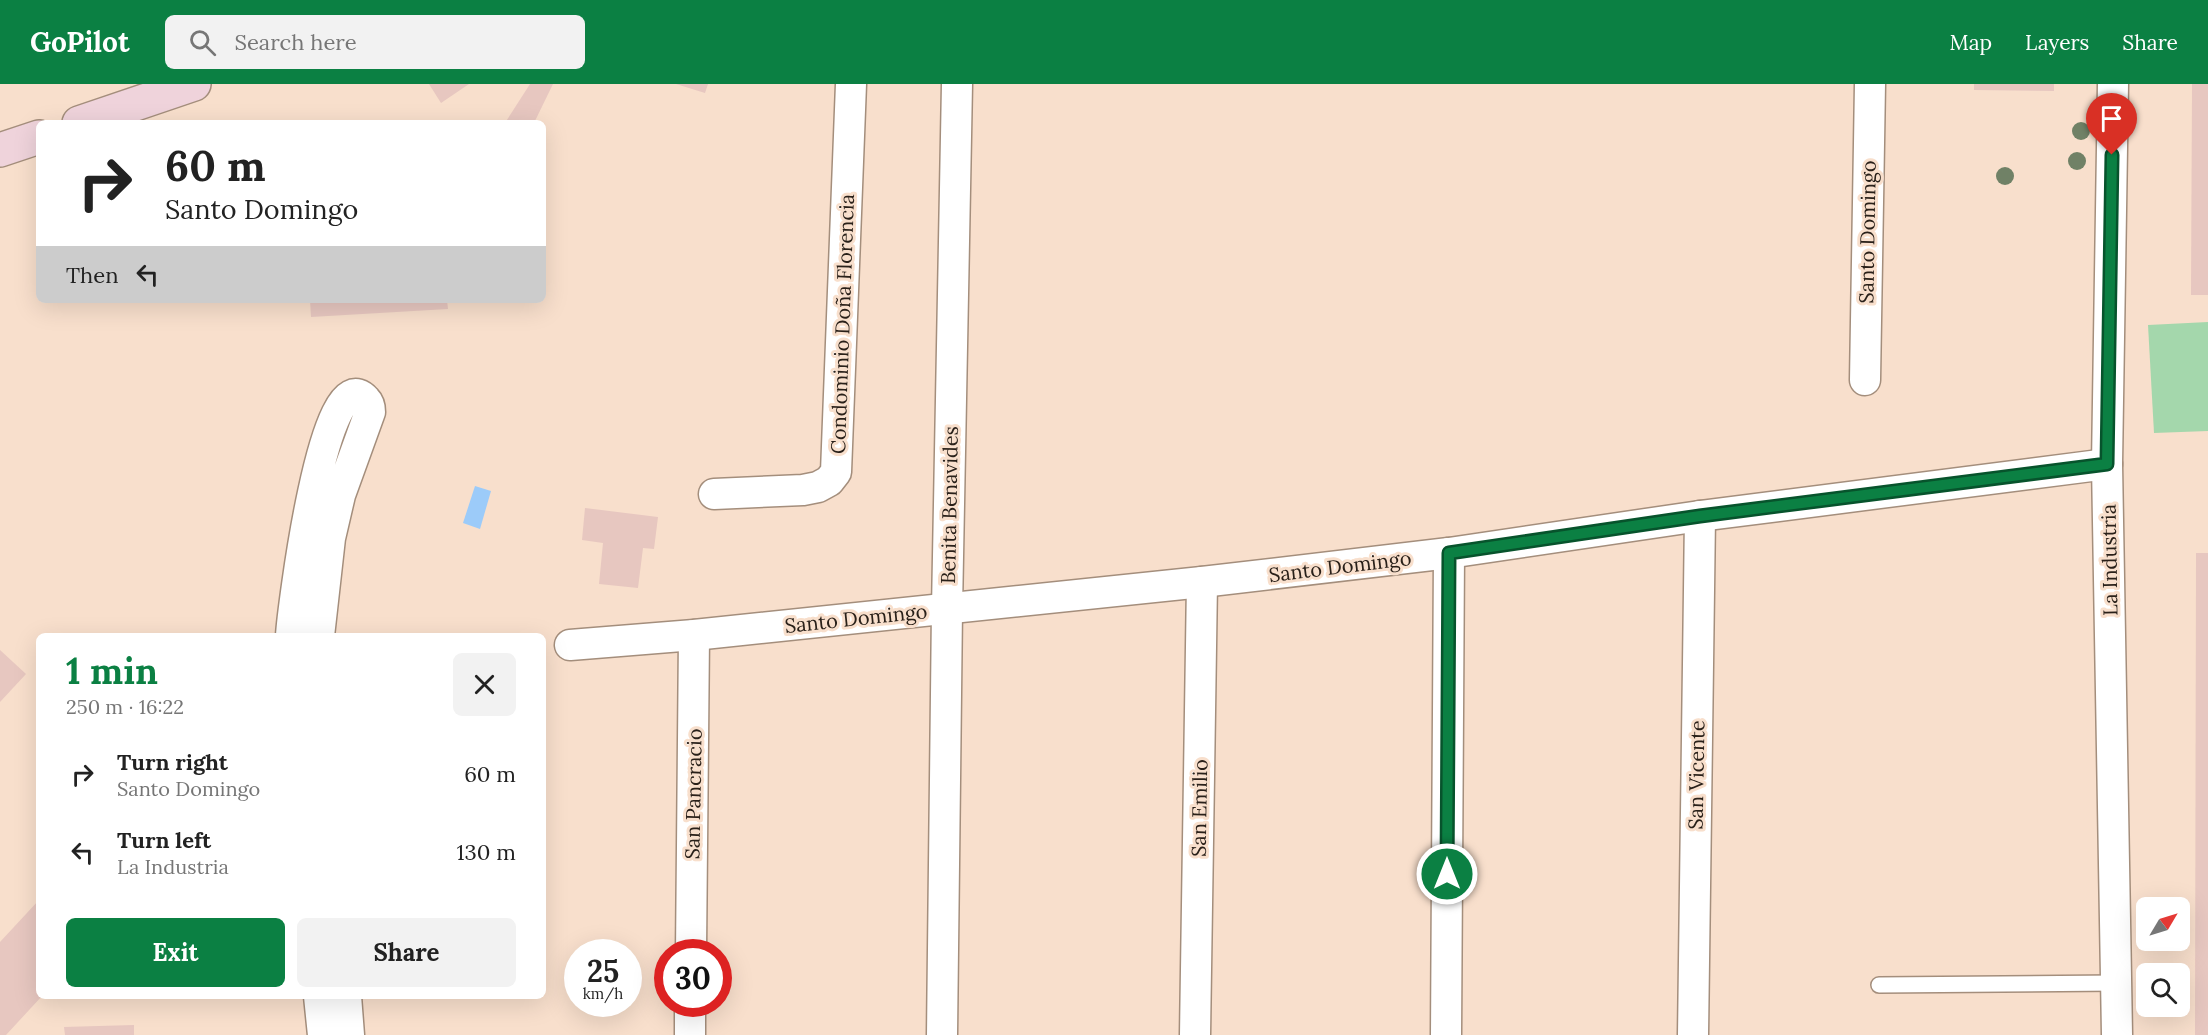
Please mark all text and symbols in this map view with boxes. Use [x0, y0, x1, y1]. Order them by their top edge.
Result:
search box [165, 15, 585, 69]
text: GoPilot [30, 24, 129, 60]
icon: search [186, 26, 219, 59]
text: Search here [234, 28, 357, 56]
text: Map [1949, 29, 1992, 56]
text: Layers [2025, 29, 2089, 56]
text: Share [2122, 29, 2178, 56]
pin [2086, 93, 2137, 155]
icon: arrive [2095, 102, 2128, 135]
text: 60 m [165, 139, 266, 193]
icon: right [66, 144, 144, 222]
street label: Santo Domingo [1853, 160, 1881, 304]
text: Santo Domingo [165, 192, 358, 226]
street label: Condominio Doña Florencia [825, 194, 859, 454]
icon: left [131, 258, 164, 291]
text: Then [66, 261, 119, 289]
street label: Benita Benavides [935, 426, 963, 584]
street label: La Industria [2096, 504, 2122, 616]
street label: Santo Domingo [1267, 545, 1413, 587]
street label: Santo Domingo [783, 598, 929, 638]
text: 1 min [66, 648, 158, 694]
button: close [453, 653, 516, 716]
text: 250 m · 16:22 [66, 694, 184, 719]
street label: San Vicente [1683, 720, 1709, 830]
street label: San Pancracio [679, 728, 707, 860]
text: Turn right [117, 748, 228, 776]
icon: right [66, 758, 99, 791]
street label: San Emilio [1186, 759, 1212, 857]
text: 60 m [464, 760, 516, 788]
text: Santo Domingo [117, 776, 260, 801]
text: Turn left [117, 826, 211, 854]
icon: left [66, 836, 99, 869]
text: 130 m [457, 838, 516, 866]
position arrow [1415, 842, 1479, 906]
text: La Industria [117, 854, 229, 879]
north arrow [2136, 897, 2190, 951]
map controls [2136, 897, 2190, 1017]
button: Exit [66, 918, 285, 987]
button: Share [297, 918, 516, 987]
speed limit sign: 30 [654, 939, 732, 1017]
text: 25 [587, 952, 619, 990]
button: search [2136, 963, 2190, 1017]
text: km/h [583, 984, 623, 1003]

